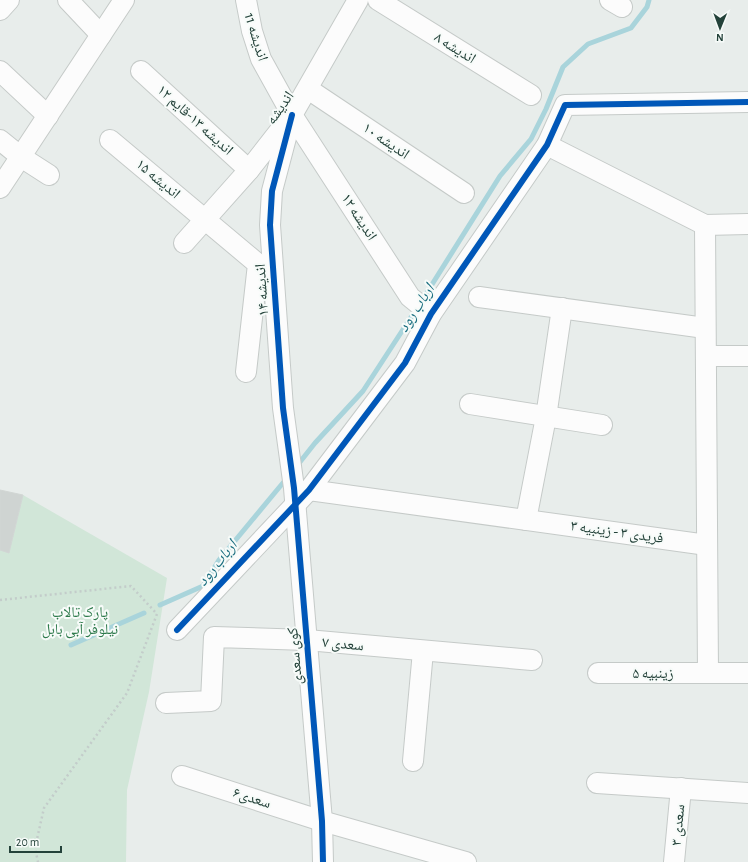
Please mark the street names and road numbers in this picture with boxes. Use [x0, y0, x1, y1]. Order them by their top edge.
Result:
street label: اندیشه 11 [241, 11, 270, 63]
street label: اندیشه ۸ [431, 29, 478, 67]
street label: اندیشه ۱۳-قایم ۱۲ [153, 82, 236, 159]
street label: اندیشه [263, 89, 297, 127]
street label: اندیشه ۱۰ [360, 120, 412, 162]
street label: اندیشه ۱۵ [133, 156, 183, 202]
street label: اندیشه ۱۲ [338, 191, 380, 243]
street label: اندیشه ۱۴ [253, 263, 272, 317]
street label: فریدی ۳ - زینبیه ۳ [569, 518, 664, 548]
street label: کوی سعدی [285, 627, 307, 685]
street label: سعدی ۷ [321, 635, 365, 655]
street label: زینبیه ۵ [632, 666, 674, 682]
street label: سعدی۶ [230, 785, 273, 813]
street label: سعدی ۳ [669, 803, 689, 847]

